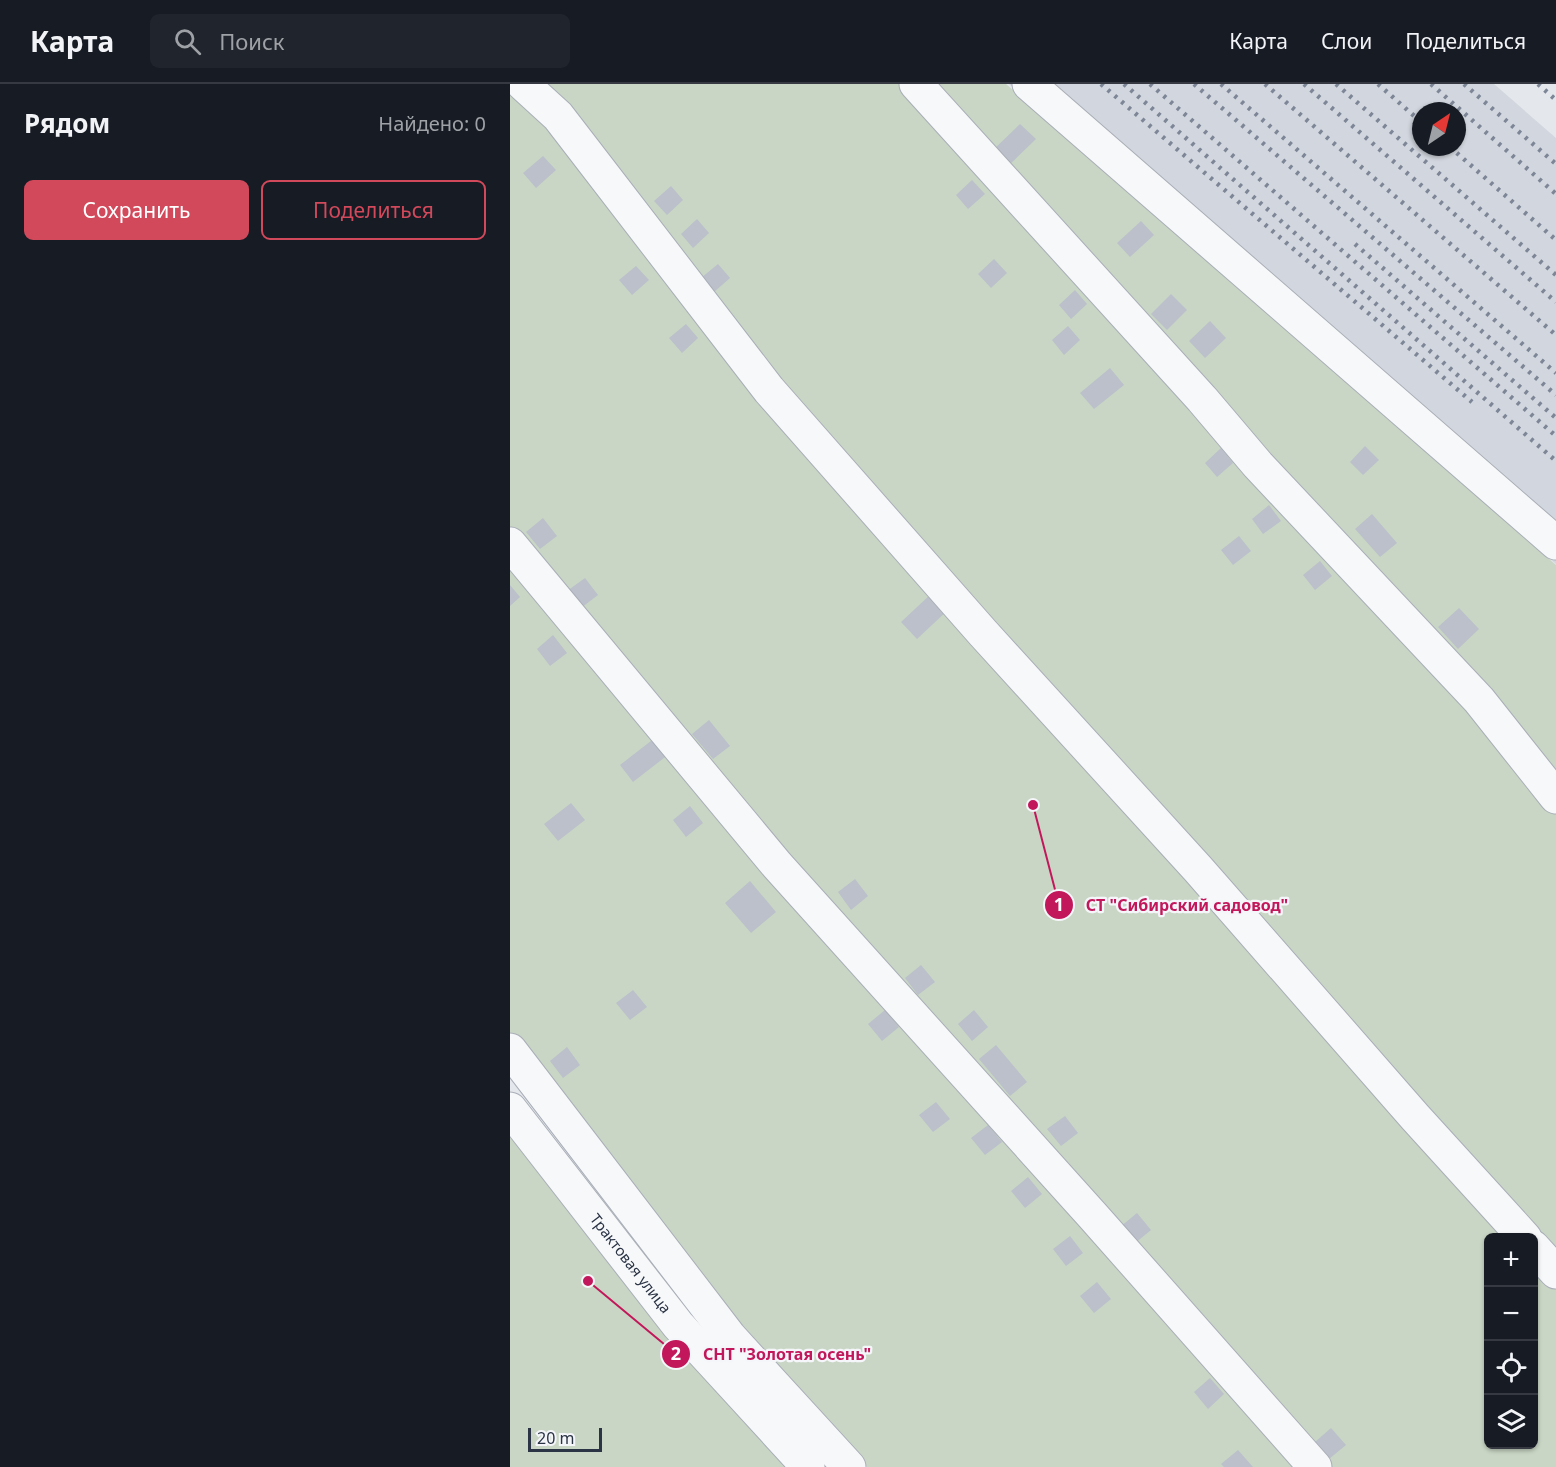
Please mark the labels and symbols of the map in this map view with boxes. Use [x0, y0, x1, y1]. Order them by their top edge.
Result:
north arrow [1412, 102, 1466, 156]
callout: СТ "Сибирский садовод" [1044, 888, 1300, 922]
text: 1 [1054, 892, 1064, 916]
text: СТ "Сибирский садовод" [1086, 894, 1288, 916]
street label: Трактовая улица [586, 1209, 676, 1317]
callout: СНТ "Золотая осень" [661, 1337, 883, 1371]
text: 2 [671, 1341, 681, 1365]
text: СНТ "Золотая осень" [703, 1343, 871, 1365]
scale bar [528, 1425, 602, 1452]

